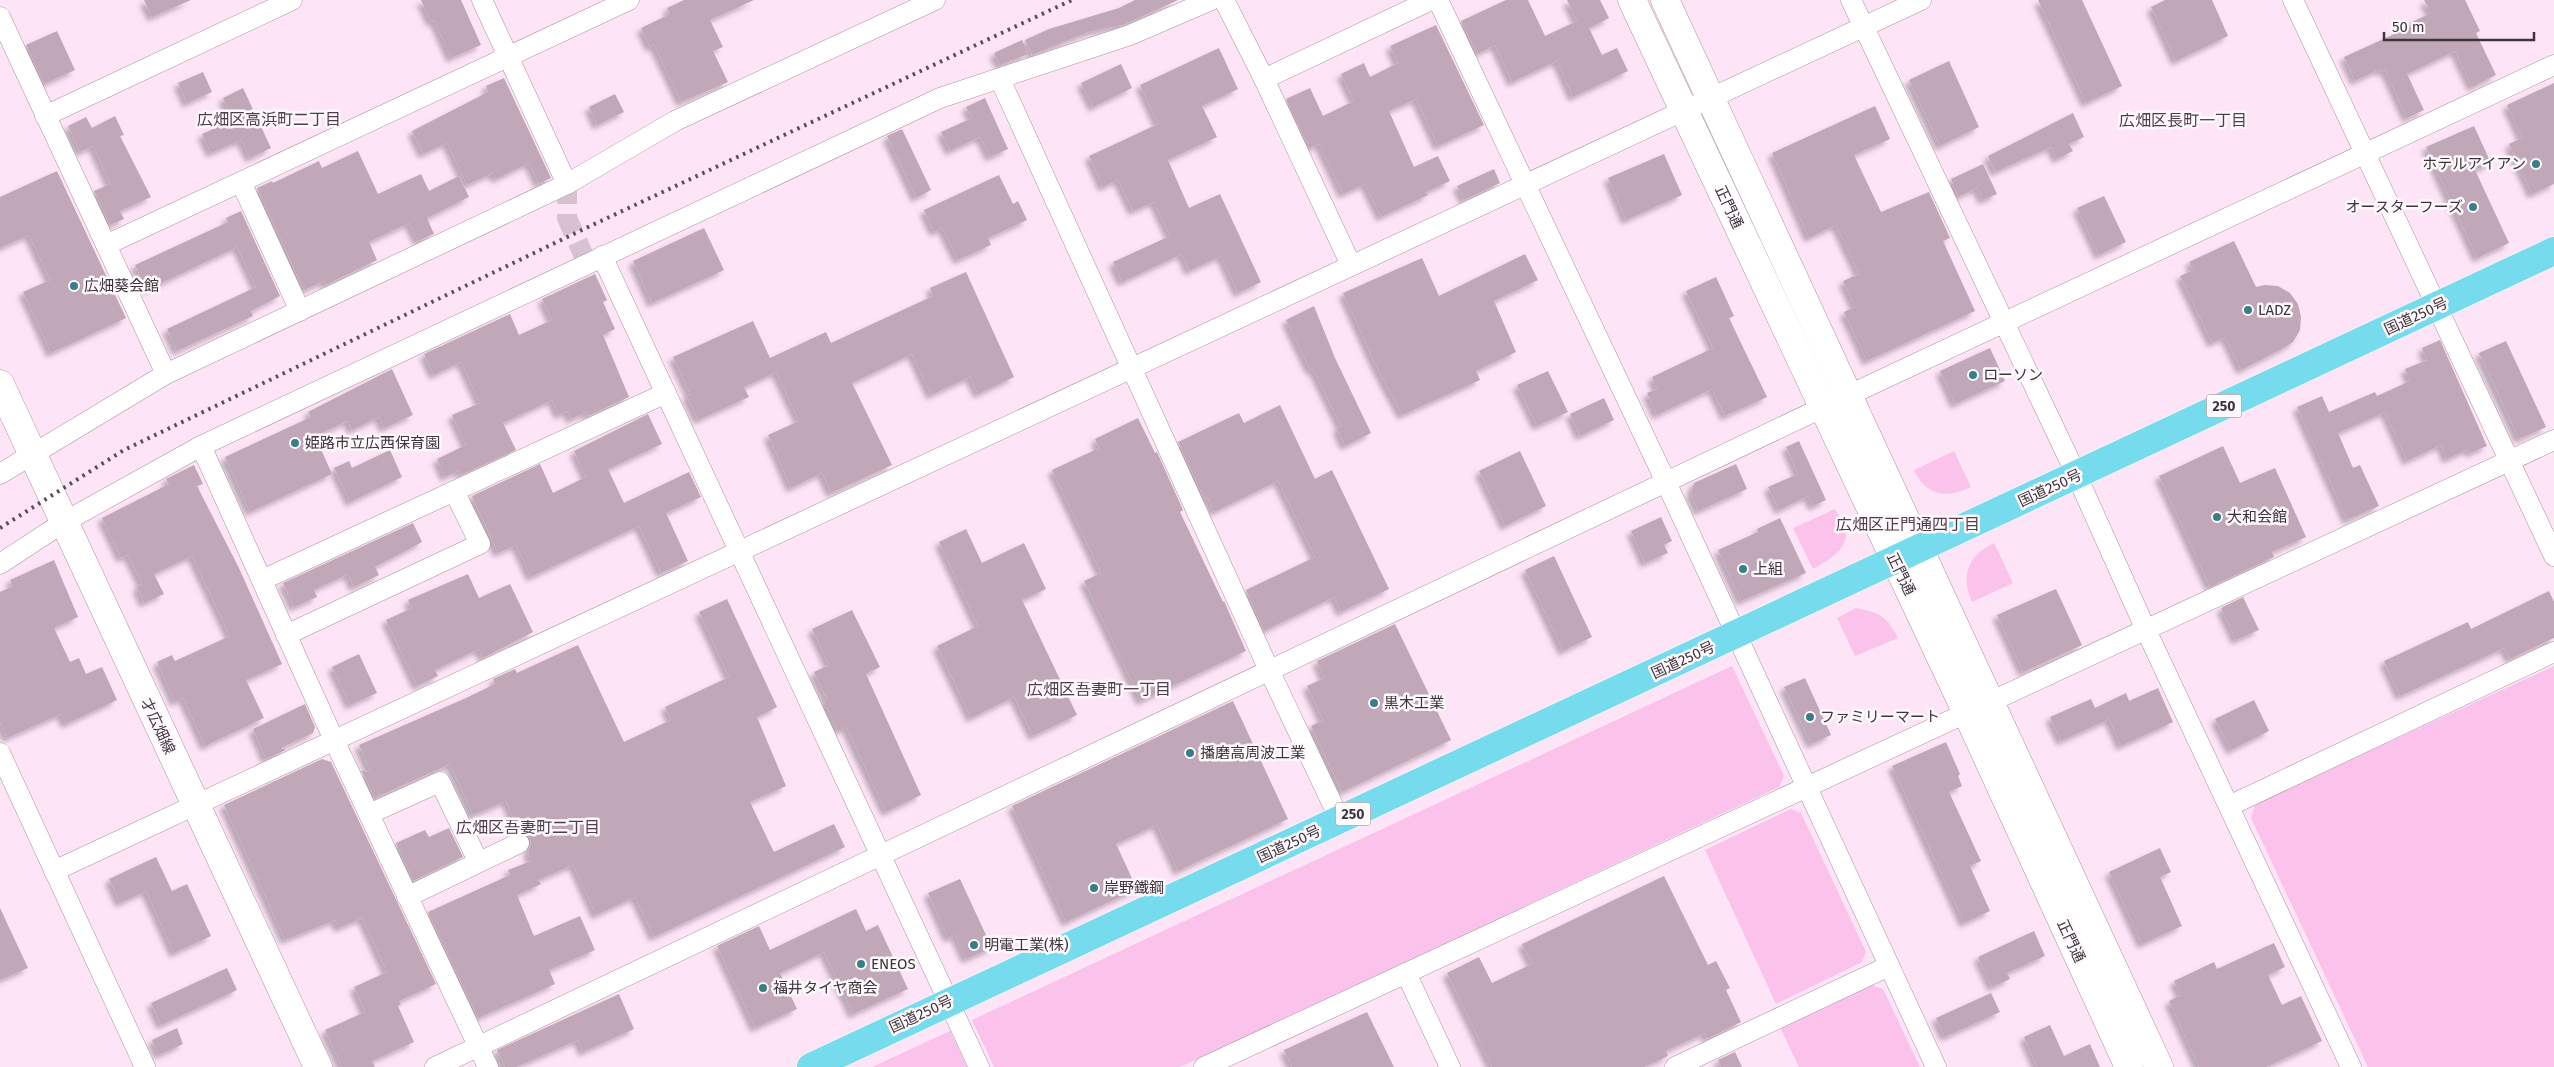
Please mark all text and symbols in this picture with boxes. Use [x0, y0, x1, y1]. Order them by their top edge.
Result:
scale bar [2384, 10, 2534, 42]
text: 50 m [2392, 18, 2425, 36]
district label: 広畑区高浜町二丁目 [197, 110, 341, 129]
district label: 広畑区長町一丁目 [2119, 111, 2247, 130]
place label: ホテルアイアン [2422, 155, 2526, 173]
marker: ホテルアイアン [2530, 158, 2542, 170]
street label: 正門通 [1711, 183, 1747, 231]
place label: オースターフーズ [2345, 198, 2463, 216]
marker: オースターフーズ [2467, 201, 2479, 213]
place label: 広畑葵会館 [84, 277, 159, 295]
marker: 広畑葵会館 [68, 280, 80, 292]
street label: 国道250号 [2381, 293, 2451, 339]
place label: LADZ [2258, 301, 2291, 319]
marker: LADZ [2242, 304, 2254, 316]
place label: ローソン [1983, 366, 2043, 384]
marker: ローソン [1967, 369, 1979, 381]
road number: 250 [2206, 394, 2242, 418]
place label: 姫路市立広西保育園 [305, 434, 440, 452]
marker: 姫路市立広西保育園 [289, 437, 301, 449]
street label: 国道250号 [2015, 465, 2085, 511]
place label: 大和会館 [2227, 508, 2287, 526]
marker: 大和会館 [2211, 511, 2223, 523]
district label: 広畑区正門通四丁目 [1836, 515, 1980, 534]
street label: 正門通 [1883, 550, 1919, 598]
place label: 上組 [1753, 560, 1783, 578]
marker: 上組 [1737, 563, 1749, 575]
street label: 国道250号 [1648, 637, 1718, 683]
district label: 広畑区吾妻町一丁目 [1027, 680, 1171, 699]
place label: 黒木工業 [1384, 694, 1444, 712]
street label: 才広畑線 [137, 695, 179, 757]
marker: 黒木工業 [1368, 697, 1380, 709]
place label: ファミリーマート [1820, 708, 1940, 726]
marker: ファミリーマート [1804, 711, 1816, 723]
place label: 播磨高周波工業 [1200, 744, 1305, 762]
marker: 播磨高周波工業 [1184, 747, 1196, 759]
road number: 250 [1336, 802, 1370, 826]
district label: 広畑区吾妻町二丁目 [456, 818, 600, 837]
street label: 国道250号 [1254, 821, 1324, 867]
place label: 岸野鐵鋼 [1104, 879, 1164, 897]
marker: 岸野鐵鋼 [1088, 882, 1100, 894]
street label: 正門通 [2053, 917, 2089, 965]
place label: 明電工業(株) [984, 936, 1069, 954]
marker: 明電工業(株) [968, 939, 980, 951]
place label: ENEOS [871, 955, 916, 973]
marker: ENEOS [855, 958, 867, 970]
place label: 福井タイヤ商会 [773, 979, 878, 997]
marker: 福井タイヤ商会 [757, 982, 769, 994]
street label: 国道250号 [886, 991, 956, 1037]

